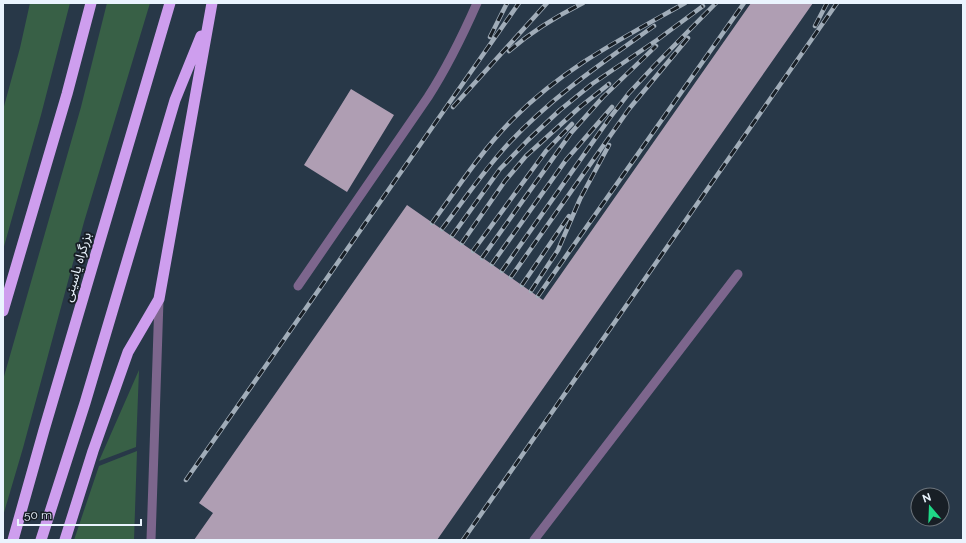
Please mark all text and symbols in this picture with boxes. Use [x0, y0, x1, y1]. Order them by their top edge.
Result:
street label: بزرگراه یاسینی [60, 231, 95, 304]
north arrow [910, 487, 950, 527]
text: N [921, 491, 933, 506]
scale bar [18, 501, 141, 527]
text: 50 m [24, 508, 52, 522]

